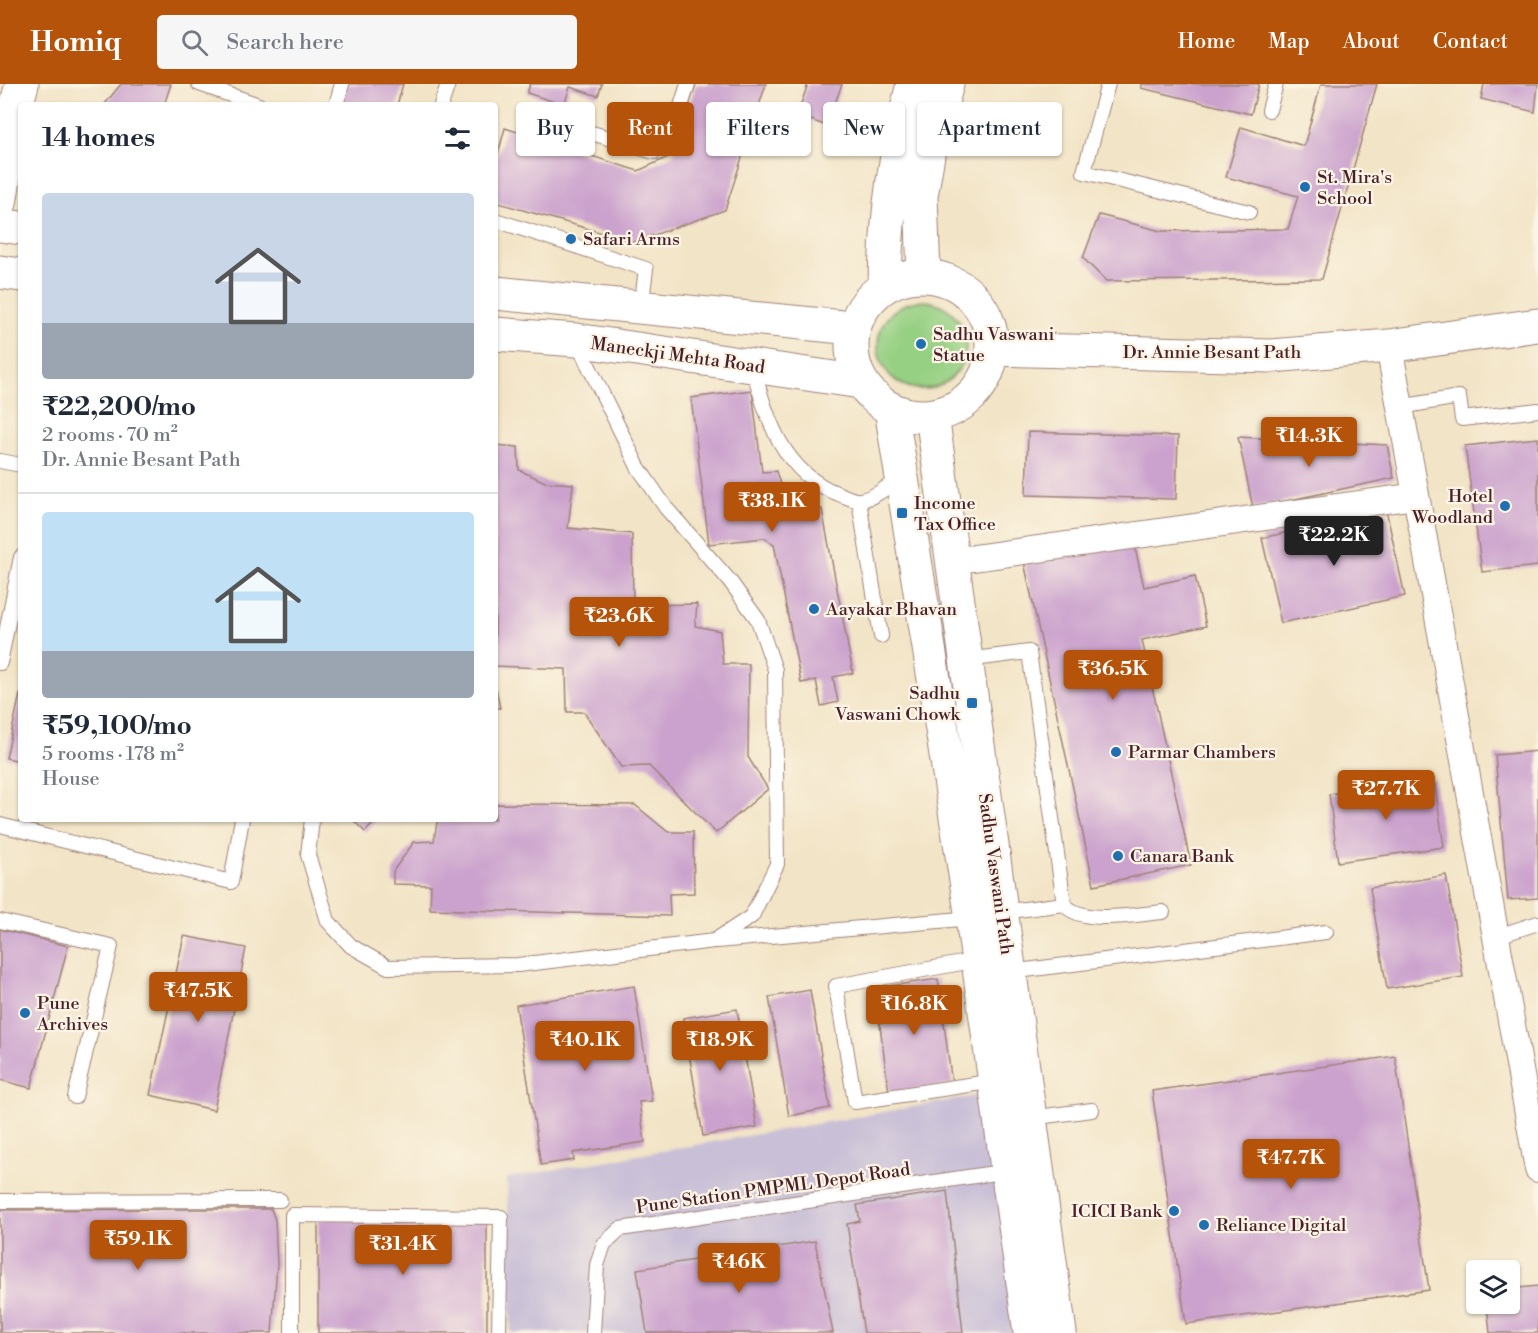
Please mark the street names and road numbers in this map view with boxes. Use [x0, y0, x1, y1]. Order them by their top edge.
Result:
street label: Maneckji Mehta Road [589, 332, 767, 379]
street label: Dr. Annie Besant Path [1123, 341, 1302, 364]
street label: Sadhu Vaswani Path [973, 792, 1018, 957]
street label: Pune Station PMPML Depot Road [635, 1158, 912, 1219]

